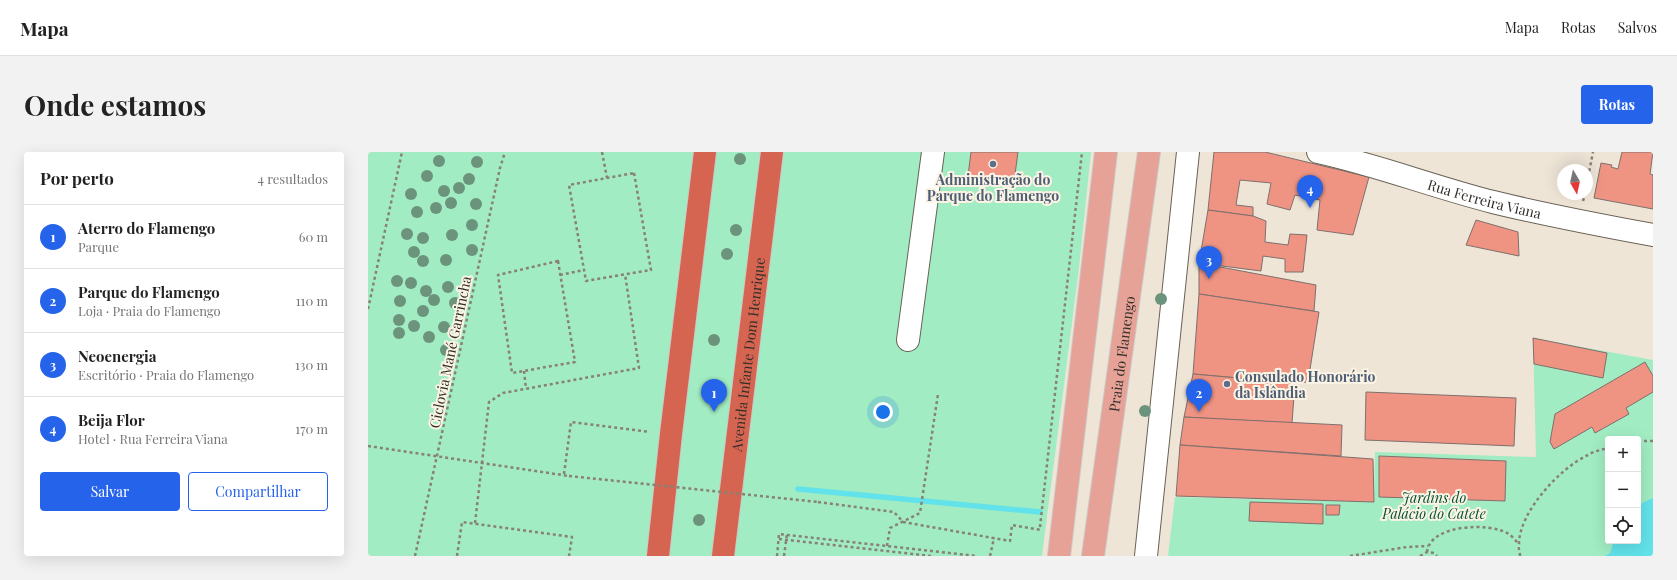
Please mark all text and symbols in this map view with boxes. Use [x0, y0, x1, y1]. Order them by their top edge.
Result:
text: Mapa [20, 15, 69, 41]
text: Mapa [1505, 18, 1539, 37]
text: Rotas [1561, 18, 1596, 37]
text: Salvos [1618, 18, 1657, 37]
button: Rotas [1581, 85, 1653, 124]
text: Onde estamos [24, 86, 206, 123]
marker: Administração do Parque do Flamengo [988, 159, 998, 169]
north arrow [1557, 164, 1593, 200]
text: Por perto [40, 167, 114, 189]
text: 4 resultados [258, 170, 328, 187]
place label: Administração do Parque do Flamengo [927, 170, 1059, 205]
street label: Rua Ferreira Viana [1425, 174, 1543, 222]
pin: 4 [1297, 175, 1323, 208]
text: Aterro do Flamengo [78, 218, 215, 238]
text: 1 [51, 228, 55, 245]
text: 60 m [299, 228, 328, 245]
text: Parque [78, 238, 119, 255]
pin: 3 [1196, 246, 1222, 279]
street label: Avenida Infante Dom Henrique [726, 256, 769, 454]
street label: Ciclovia Mané Garrincha [425, 274, 475, 430]
text: Parque do Flamengo [78, 282, 220, 302]
text: 2 [50, 292, 56, 309]
text: 110 m [296, 292, 328, 309]
street label: Praia do Flamengo [1104, 294, 1138, 413]
text: Loja · Praia do Flamengo [78, 302, 221, 319]
text: Neoenergia [78, 346, 157, 366]
text: 3 [50, 356, 56, 373]
text: 130 m [295, 356, 328, 373]
text: Escritório · Praia do Flamengo [78, 366, 254, 383]
place label: Consulado Honorário da Islândia [1235, 367, 1376, 402]
pin: 1 [701, 379, 727, 412]
pin: 2 [1186, 379, 1212, 412]
marker: Consulado Honorário da Islândia [1222, 379, 1232, 389]
your location [873, 402, 893, 422]
text: Beija Flor [78, 410, 145, 430]
text: 4 [50, 420, 56, 437]
text: 170 m [295, 420, 328, 437]
text: Hotel · Rua Ferreira Viana [78, 430, 228, 447]
map controls [1605, 436, 1641, 544]
button: + [1605, 436, 1641, 472]
button: Salvar [40, 472, 180, 511]
button: Compartilhar [188, 472, 328, 511]
button: − [1605, 472, 1641, 508]
park label: Jardins do Palácio do Catete [1381, 488, 1486, 523]
button: locate [1605, 508, 1641, 544]

